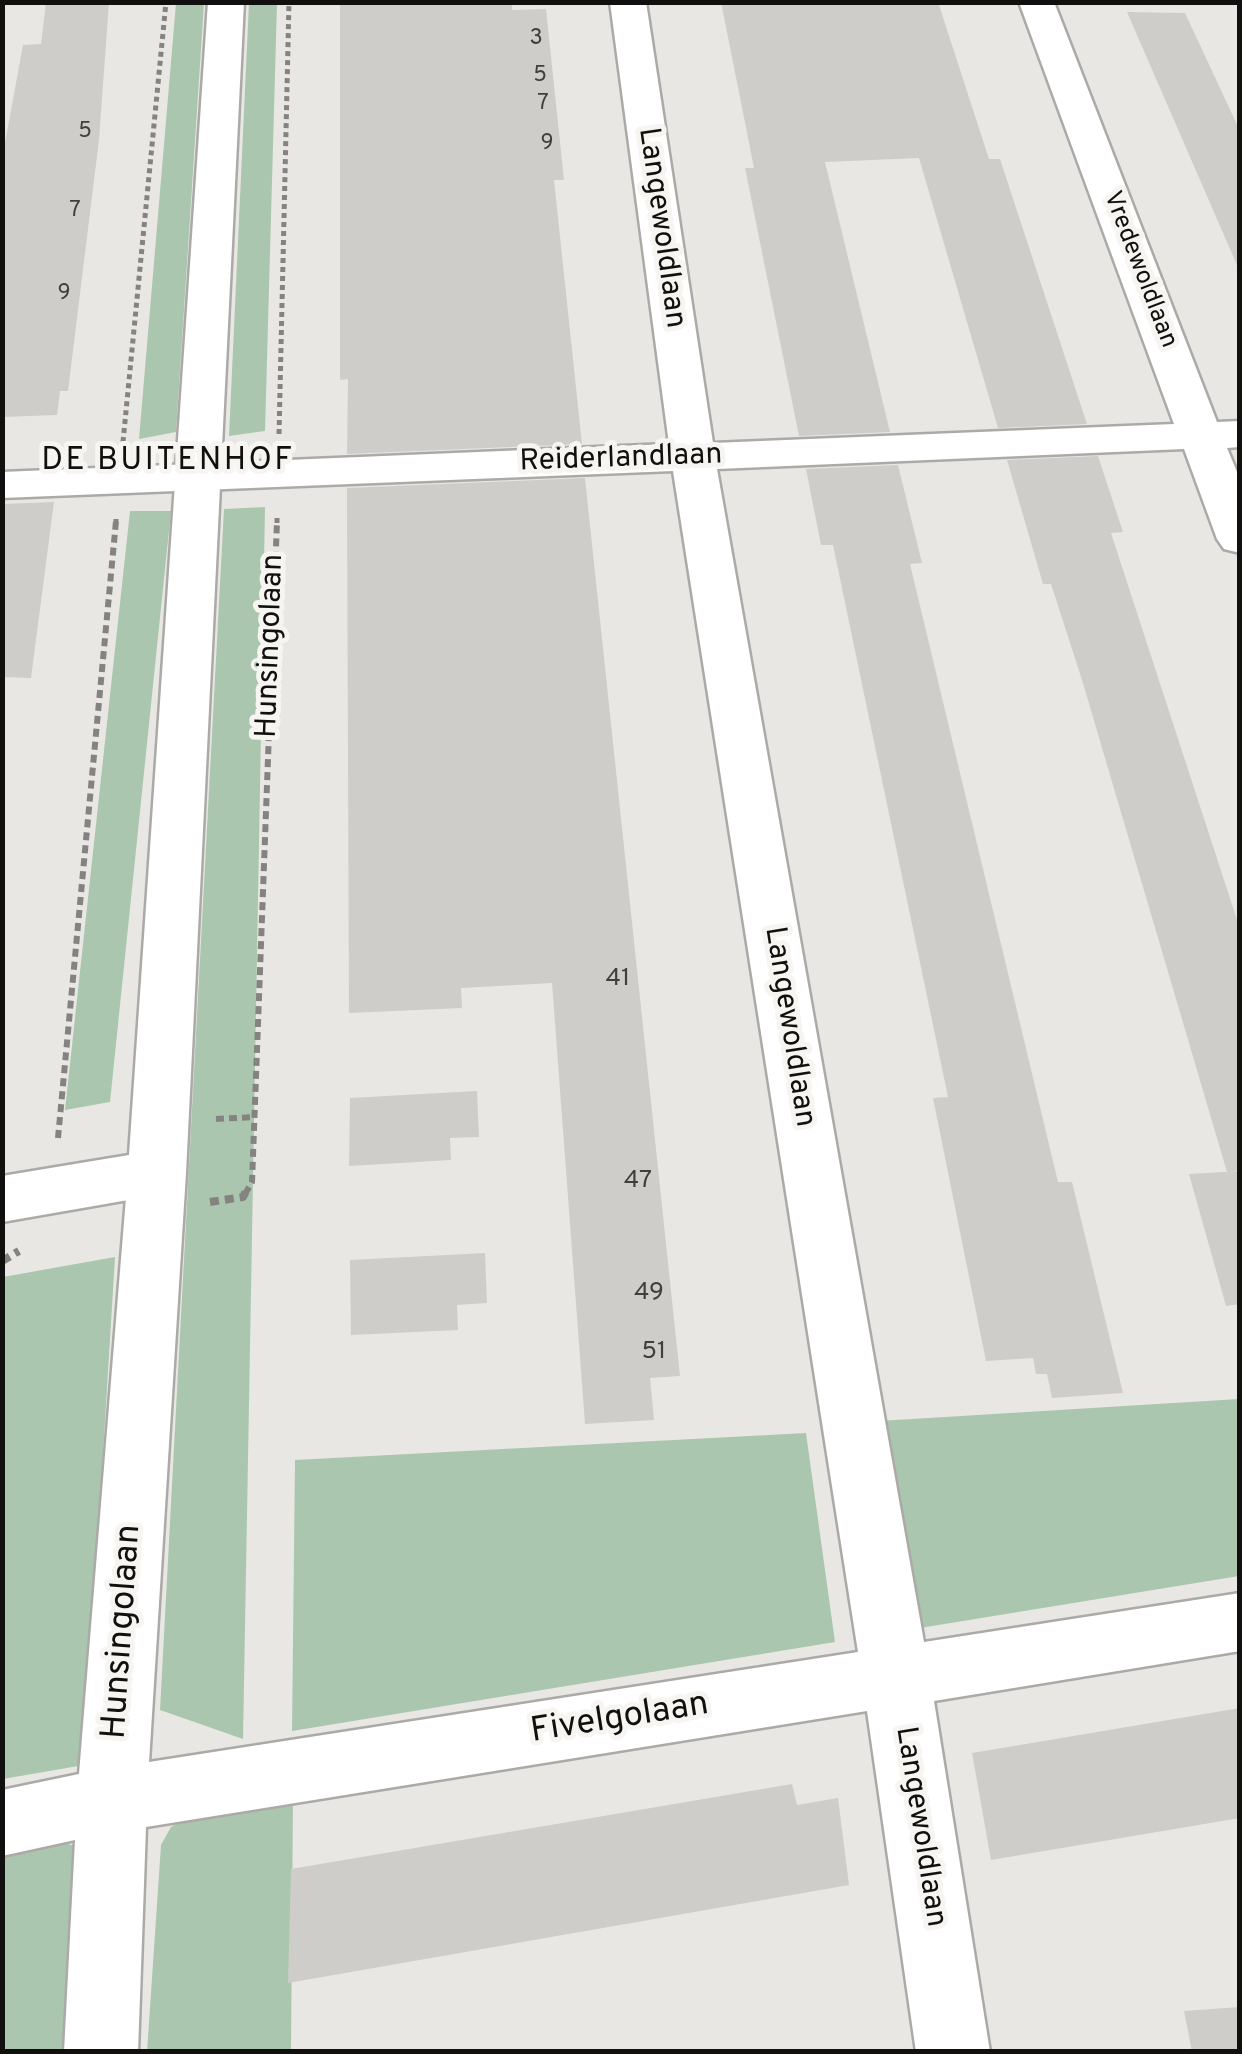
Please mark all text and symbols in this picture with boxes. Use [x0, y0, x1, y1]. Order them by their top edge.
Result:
house number: 3 [529, 27, 543, 53]
house number: 5 [533, 64, 547, 90]
house number: 7 [537, 92, 549, 118]
house number: 5 [78, 120, 92, 146]
street label: Langewoldlaan [628, 125, 692, 331]
house number: 9 [540, 132, 554, 158]
street label: Vredewoldlaan [1095, 188, 1183, 352]
house number: 7 [69, 199, 81, 225]
house number: 9 [57, 282, 71, 308]
street label: Reiderlandlaan [519, 438, 723, 482]
district label: DE BUITENHOF [41, 444, 295, 482]
street label: Hunsingolaan [251, 553, 293, 739]
street label: Langewoldlaan [754, 924, 822, 1130]
house number: 41 [606, 965, 630, 995]
house number: 47 [624, 1167, 652, 1197]
house number: 49 [634, 1279, 664, 1309]
house number: 51 [642, 1338, 666, 1368]
street label: Hunsingolaan [96, 1523, 152, 1741]
street label: Fivelgolaan [528, 1685, 712, 1755]
street label: Langewoldlaan [885, 1724, 953, 1930]

